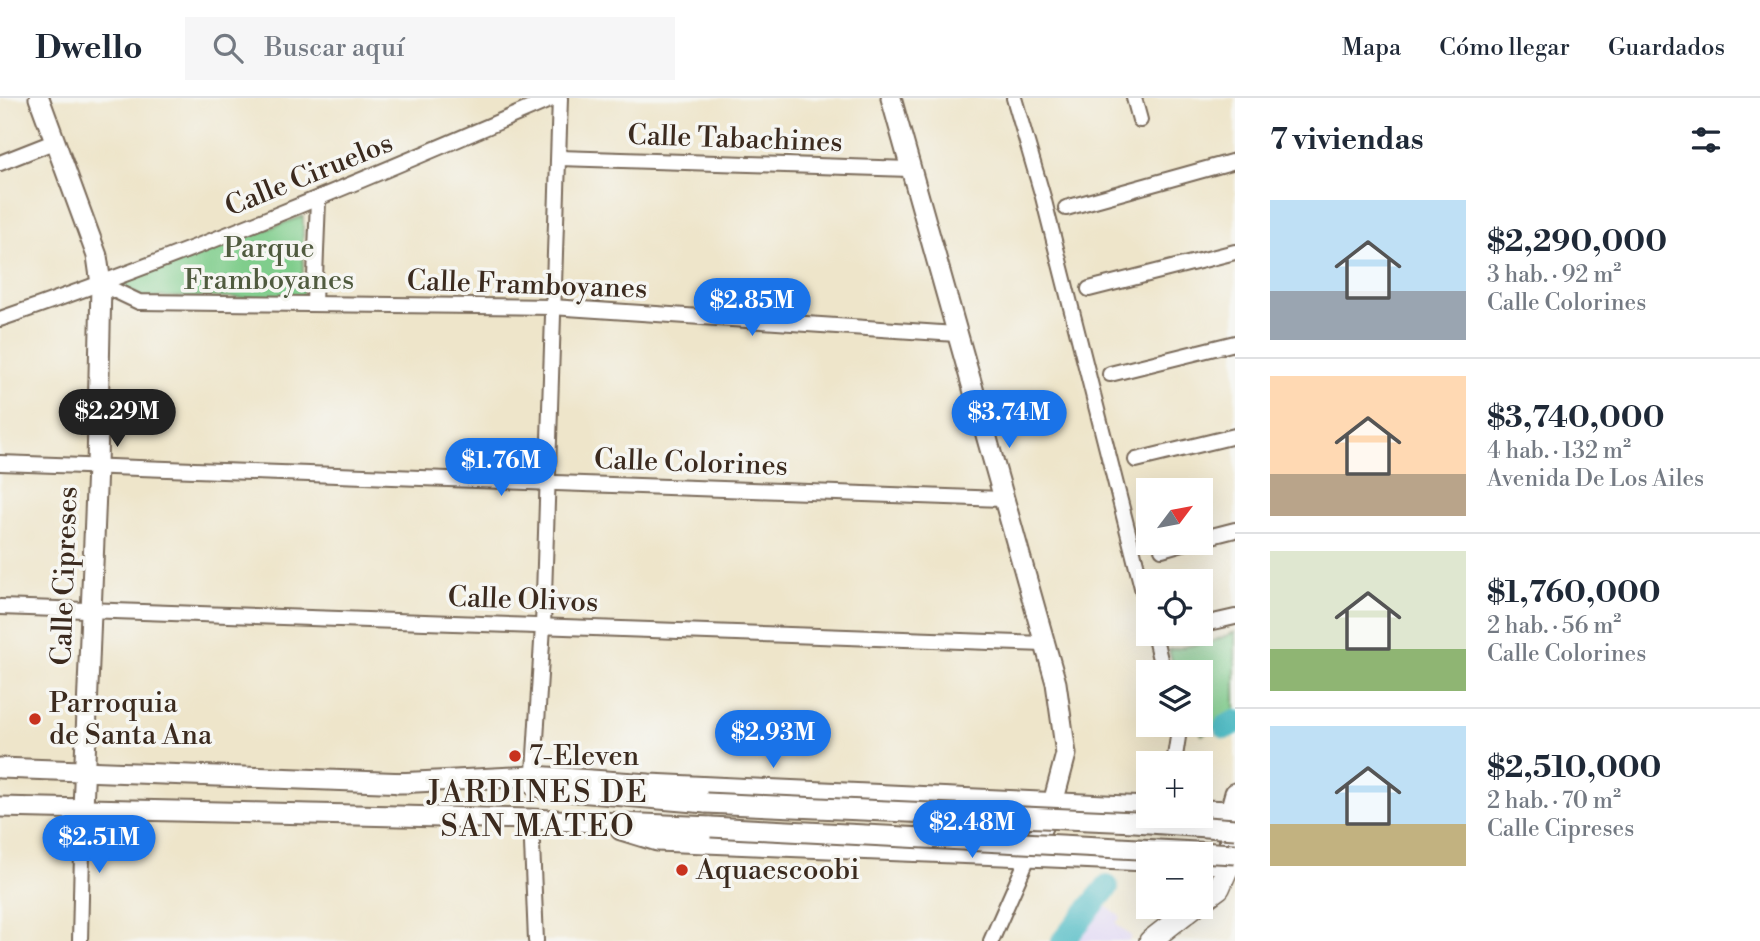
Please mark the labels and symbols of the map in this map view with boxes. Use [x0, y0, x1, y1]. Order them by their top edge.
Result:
street label: Calle Tabachines [627, 118, 843, 160]
street label: Calle Ciruelos [220, 126, 398, 224]
park label: Parque Framboyanes [184, 231, 354, 298]
street label: Calle Framboyanes [406, 263, 648, 307]
pin: $2.85M [695, 278, 809, 338]
pin: $2.29M [60, 390, 174, 449]
pin: $3.74M [952, 390, 1066, 450]
pin: $1.76M [444, 438, 558, 498]
street label: Calle Colorines [594, 442, 788, 484]
north arrow [1136, 478, 1213, 555]
street label: Calle Cipreses [44, 486, 86, 666]
street label: Calle Olivos [447, 580, 599, 620]
place label: Parroquia de Santa Ana [49, 686, 213, 753]
pin: $2.93M [716, 710, 830, 770]
marker: Parroquia de Santa Ana [27, 711, 43, 727]
place label: 7-Eleven [529, 739, 640, 774]
marker: 7-Eleven [507, 748, 523, 764]
district label: JARDINES DE SAN MATEO [426, 774, 649, 846]
pin: $2.48M [915, 800, 1029, 860]
pin: $2.51M [42, 816, 156, 875]
place label: Aquaescoobi [695, 853, 859, 888]
marker: Aquaescoobi [674, 862, 690, 878]

